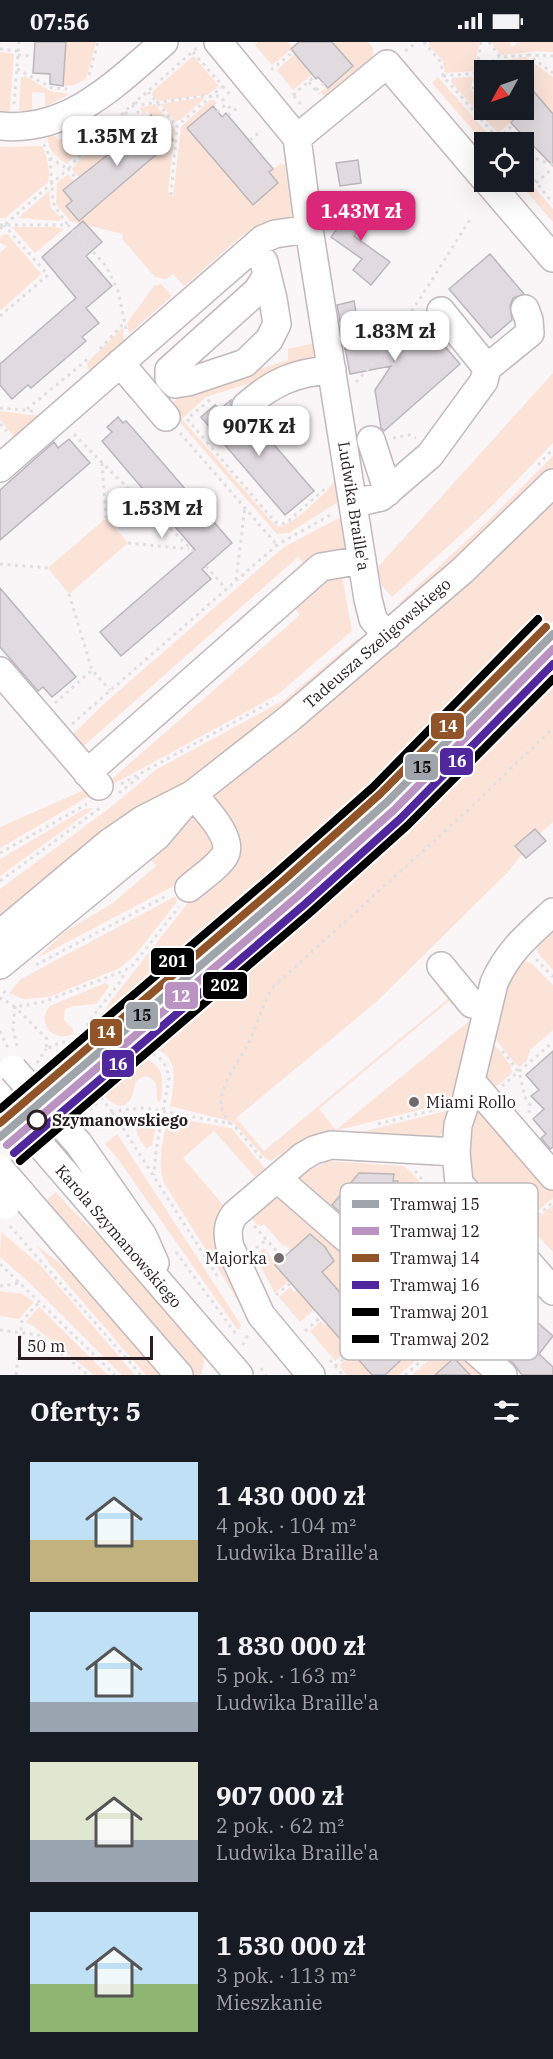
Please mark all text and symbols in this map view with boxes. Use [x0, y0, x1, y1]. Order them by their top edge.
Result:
text: 07:56 [30, 7, 89, 36]
north arrow [474, 60, 534, 120]
map controls [474, 60, 534, 192]
pin: 1.35M zł [55, 116, 179, 167]
text: 1.35M zł [76, 122, 158, 149]
button: locate [474, 132, 534, 192]
pin: 1.43M zł [299, 191, 423, 242]
text: 1.43M zł [320, 197, 402, 224]
pin: 1.83M zł [333, 311, 457, 362]
text: 1.83M zł [354, 317, 436, 344]
pin: 907K zł [204, 406, 314, 457]
text: 907K zł [223, 412, 295, 439]
street label: Ludwika Braille'a [334, 440, 374, 572]
pin: 1.53M zł [100, 488, 224, 539]
text: 1.53M zł [121, 494, 203, 521]
street label: Tadeusza Szeligowskiego [299, 574, 455, 712]
line badge: 14 [430, 712, 465, 740]
text: 14 [438, 716, 458, 736]
line badge: 16 [439, 747, 474, 776]
text: 16 [447, 751, 467, 771]
line badge: 15 [404, 753, 439, 781]
text: 15 [412, 757, 432, 777]
line badge: 201 [150, 947, 195, 976]
text: 201 [159, 951, 187, 971]
line badge: 202 [202, 971, 248, 1000]
text: 202 [211, 975, 239, 995]
line badge: 12 [164, 981, 199, 1010]
text: 12 [171, 986, 191, 1006]
line badge: 15 [125, 1001, 159, 1030]
text: 15 [132, 1005, 152, 1025]
line badge: 14 [89, 1018, 123, 1047]
text: 14 [96, 1022, 116, 1042]
line badge: 16 [101, 1049, 135, 1078]
text: 16 [108, 1054, 128, 1074]
place label: Miami Rollo [426, 1092, 516, 1112]
marker: Miami Rollo [407, 1095, 421, 1109]
marker: Szymanowskiego [27, 1110, 47, 1130]
place label: Szymanowskiego [52, 1110, 188, 1130]
street label: Karola Szymanowskiego [51, 1160, 187, 1312]
legend [340, 1183, 538, 1360]
text: Tramwaj 15 [390, 1194, 480, 1214]
text: Tramwaj 12 [390, 1221, 480, 1241]
place label: Majorka [205, 1248, 267, 1268]
text: Tramwaj 14 [390, 1248, 480, 1268]
marker: Majorka [272, 1251, 286, 1265]
text: Tramwaj 16 [390, 1275, 480, 1295]
text: Tramwaj 201 [390, 1302, 490, 1322]
text: Tramwaj 202 [390, 1329, 490, 1349]
scale bar [18, 1333, 153, 1360]
text: 50 m [27, 1336, 65, 1356]
text: Oferty: 5 [30, 1394, 141, 1428]
icon: filters [490, 1395, 523, 1428]
text: 1 430 000 zł [216, 1478, 365, 1512]
icon: home [78, 1486, 150, 1558]
text: 4 pok. · 104 m² [216, 1512, 356, 1539]
text: Ludwika Braille'a [216, 1539, 379, 1566]
text: 1 830 000 zł [216, 1628, 365, 1662]
icon: home [78, 1636, 150, 1708]
text: 5 pok. · 163 m² [216, 1662, 356, 1689]
text: Ludwika Braille'a [216, 1689, 379, 1716]
text: 907 000 zł [216, 1778, 344, 1812]
icon: home [78, 1786, 150, 1858]
text: 2 pok. · 62 m² [216, 1812, 344, 1839]
text: Ludwika Braille'a [216, 1839, 379, 1866]
text: 1 530 000 zł [216, 1928, 365, 1962]
icon: home [78, 1936, 150, 2008]
text: 3 pok. · 113 m² [216, 1962, 356, 1989]
text: Mieszkanie [216, 1989, 322, 2016]

